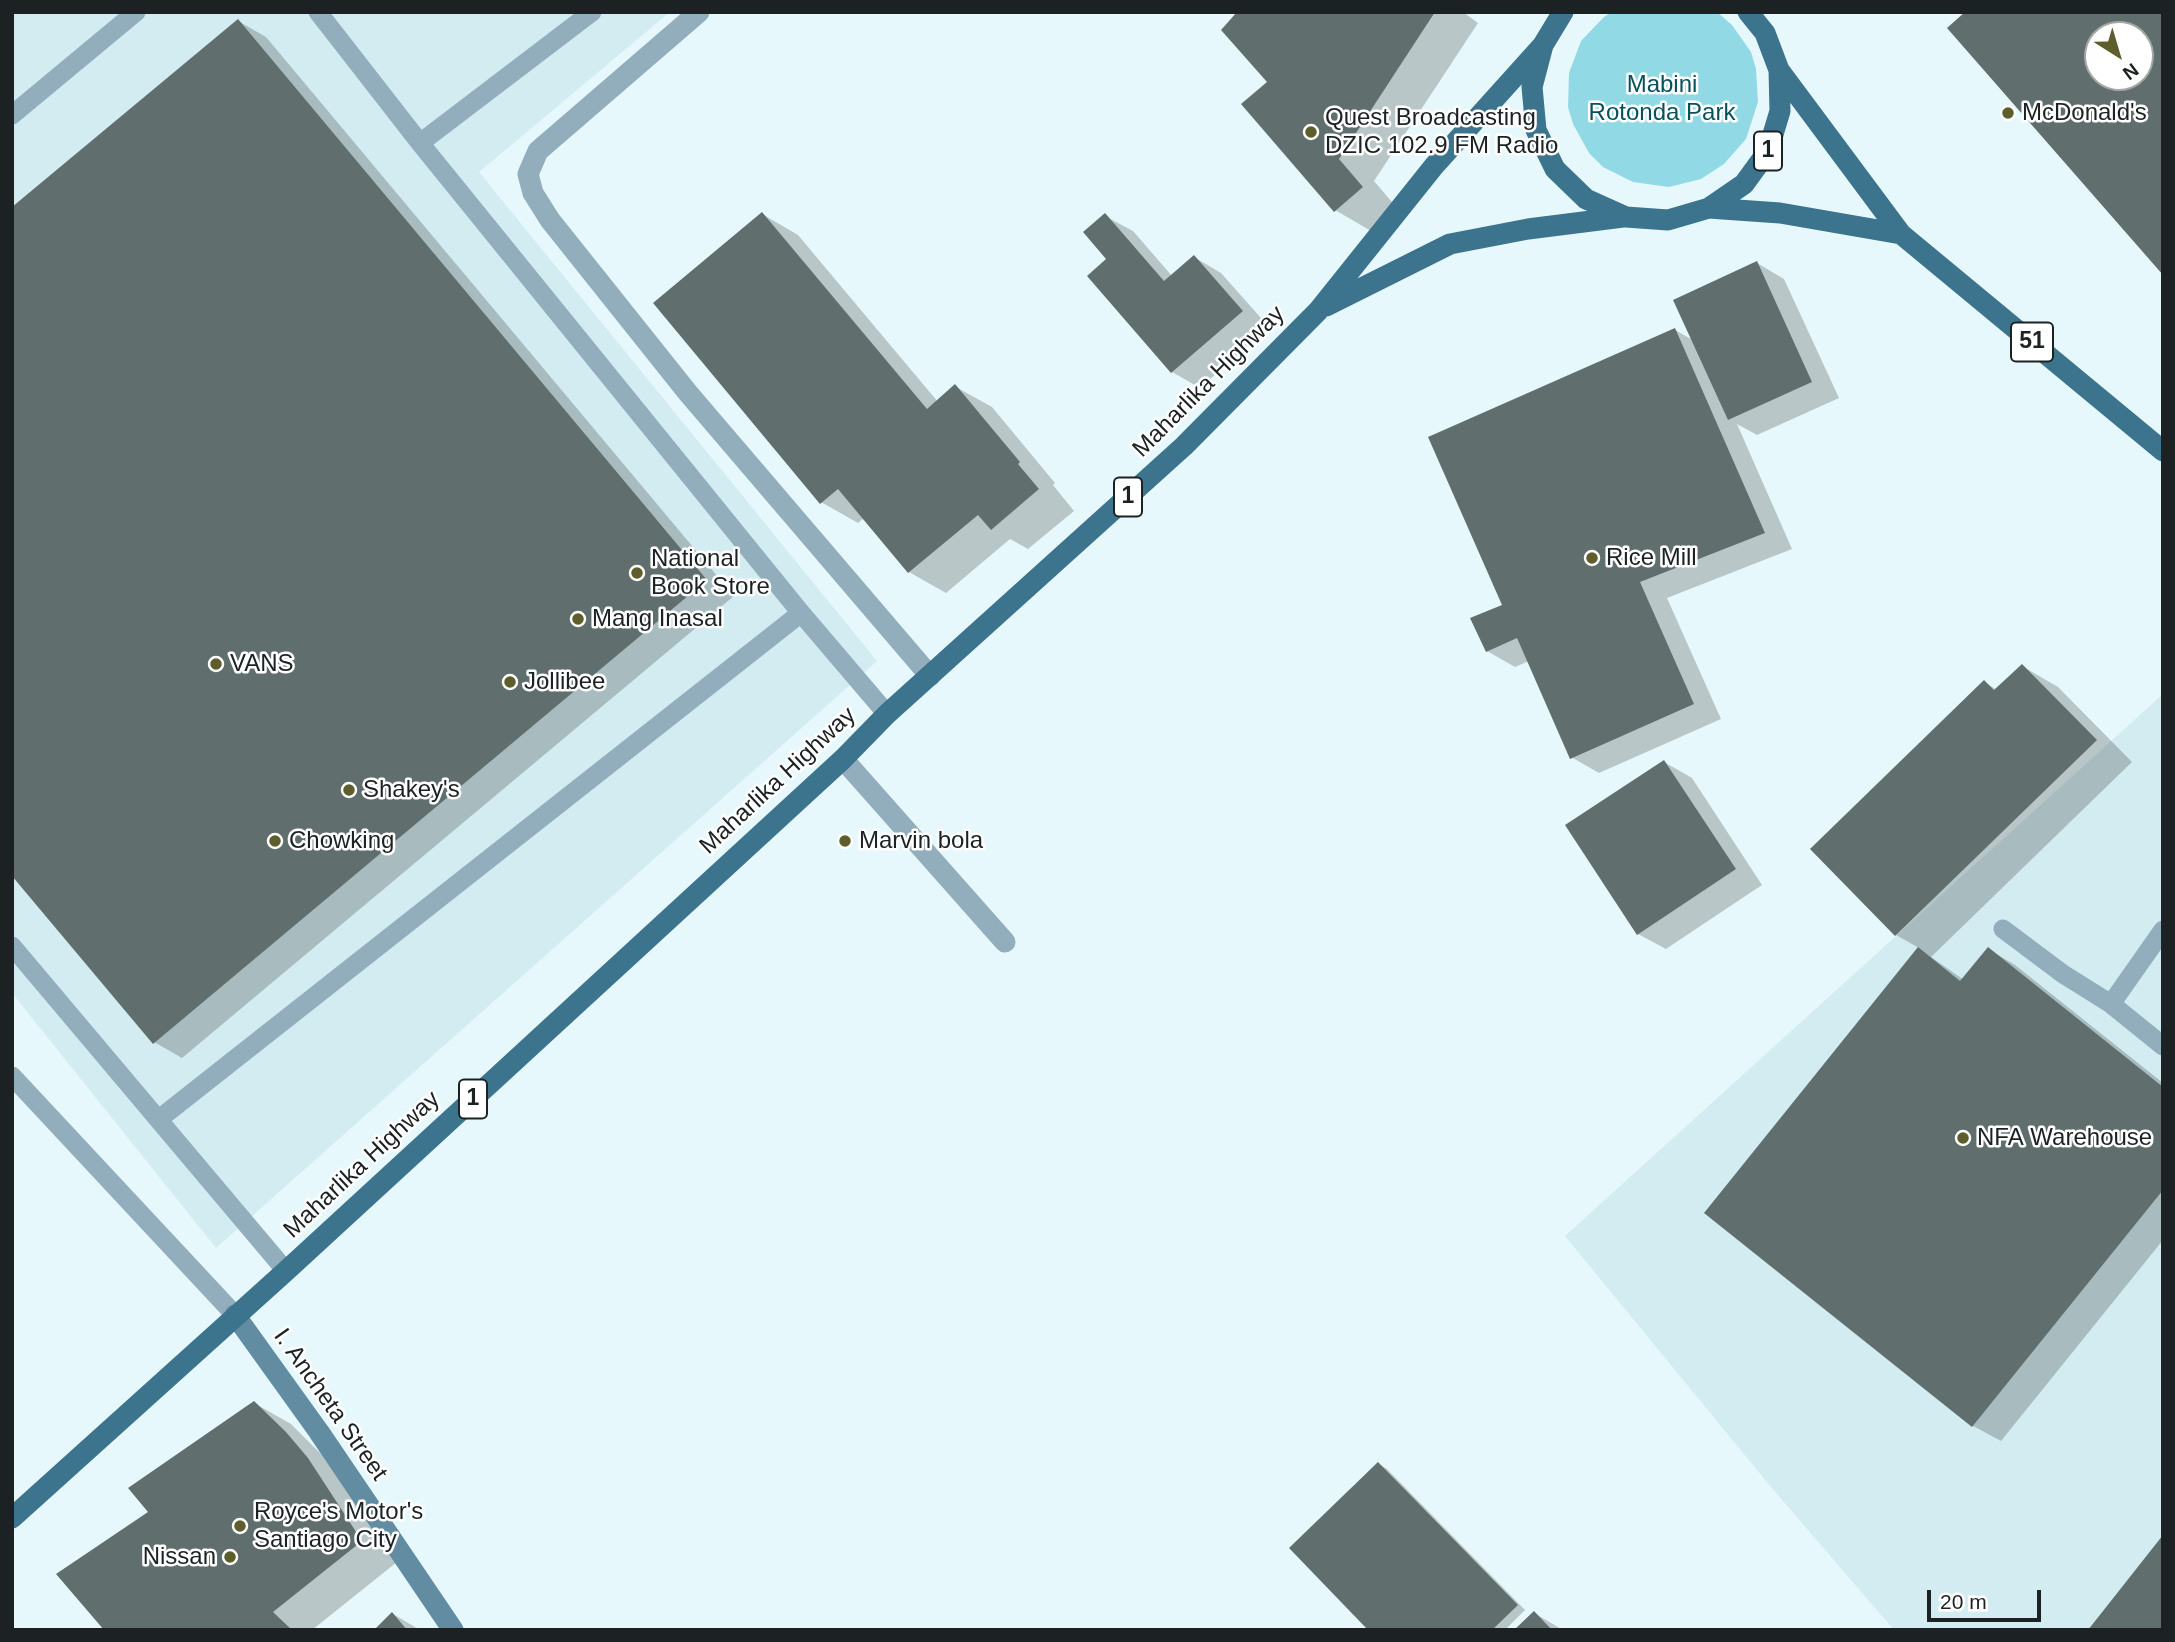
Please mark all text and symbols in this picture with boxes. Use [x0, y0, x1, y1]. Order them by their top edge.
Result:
north arrow [2084, 21, 2154, 91]
text: N [2119, 59, 2143, 84]
park label: Mabini Rotonda Park [1589, 71, 1735, 127]
place label: McDonald's [2022, 99, 2147, 127]
place label: Quest Broadcasting DZIC 102.9 FM Radio [1325, 104, 1558, 160]
marker: McDonald's [2000, 105, 2016, 121]
marker: Quest Broadcasting DZIC 102.9 FM Radio [1303, 124, 1319, 140]
road number: 1 [1754, 132, 1782, 170]
street label: Maharlika Highway [1127, 300, 1291, 464]
road number: 51 [2011, 322, 2053, 362]
road number: 1 [1114, 477, 1142, 516]
place label: Rice Mill [1606, 544, 1697, 572]
place label: National Book Store [651, 545, 770, 601]
marker: Rice Mill [1584, 550, 1600, 566]
marker: National Book Store [629, 565, 645, 581]
place label: Mang Inasal [592, 605, 723, 633]
marker: Mang Inasal [570, 611, 586, 627]
place label: VANS [230, 650, 294, 678]
marker: VANS [208, 656, 224, 672]
place label: Jollibee [524, 668, 605, 696]
marker: Jollibee [502, 674, 518, 690]
street label: Maharlika Highway [694, 701, 862, 861]
place label: Shakey's [363, 776, 460, 804]
marker: Shakey's [341, 782, 357, 798]
place label: Chowking [289, 827, 394, 855]
place label: Marvin bola [859, 827, 983, 855]
marker: Chowking [267, 833, 283, 849]
marker: Marvin bola [837, 833, 853, 849]
road number: 1 [459, 1080, 487, 1118]
street label: Maharlika Highway [278, 1085, 446, 1245]
place label: NFA Warehouse [1977, 1124, 2152, 1152]
marker: NFA Warehouse [1955, 1130, 1971, 1146]
street label: I. Ancheta Street [267, 1324, 393, 1486]
place label: Royce's Motor's Santiago City [254, 1498, 423, 1554]
marker: Royce's Motor's Santiago City [232, 1518, 248, 1534]
place label: Nissan [143, 1543, 216, 1571]
marker: Nissan [222, 1549, 238, 1565]
scale bar [1930, 1576, 2044, 1620]
text: 20 m [1940, 1590, 1987, 1613]

